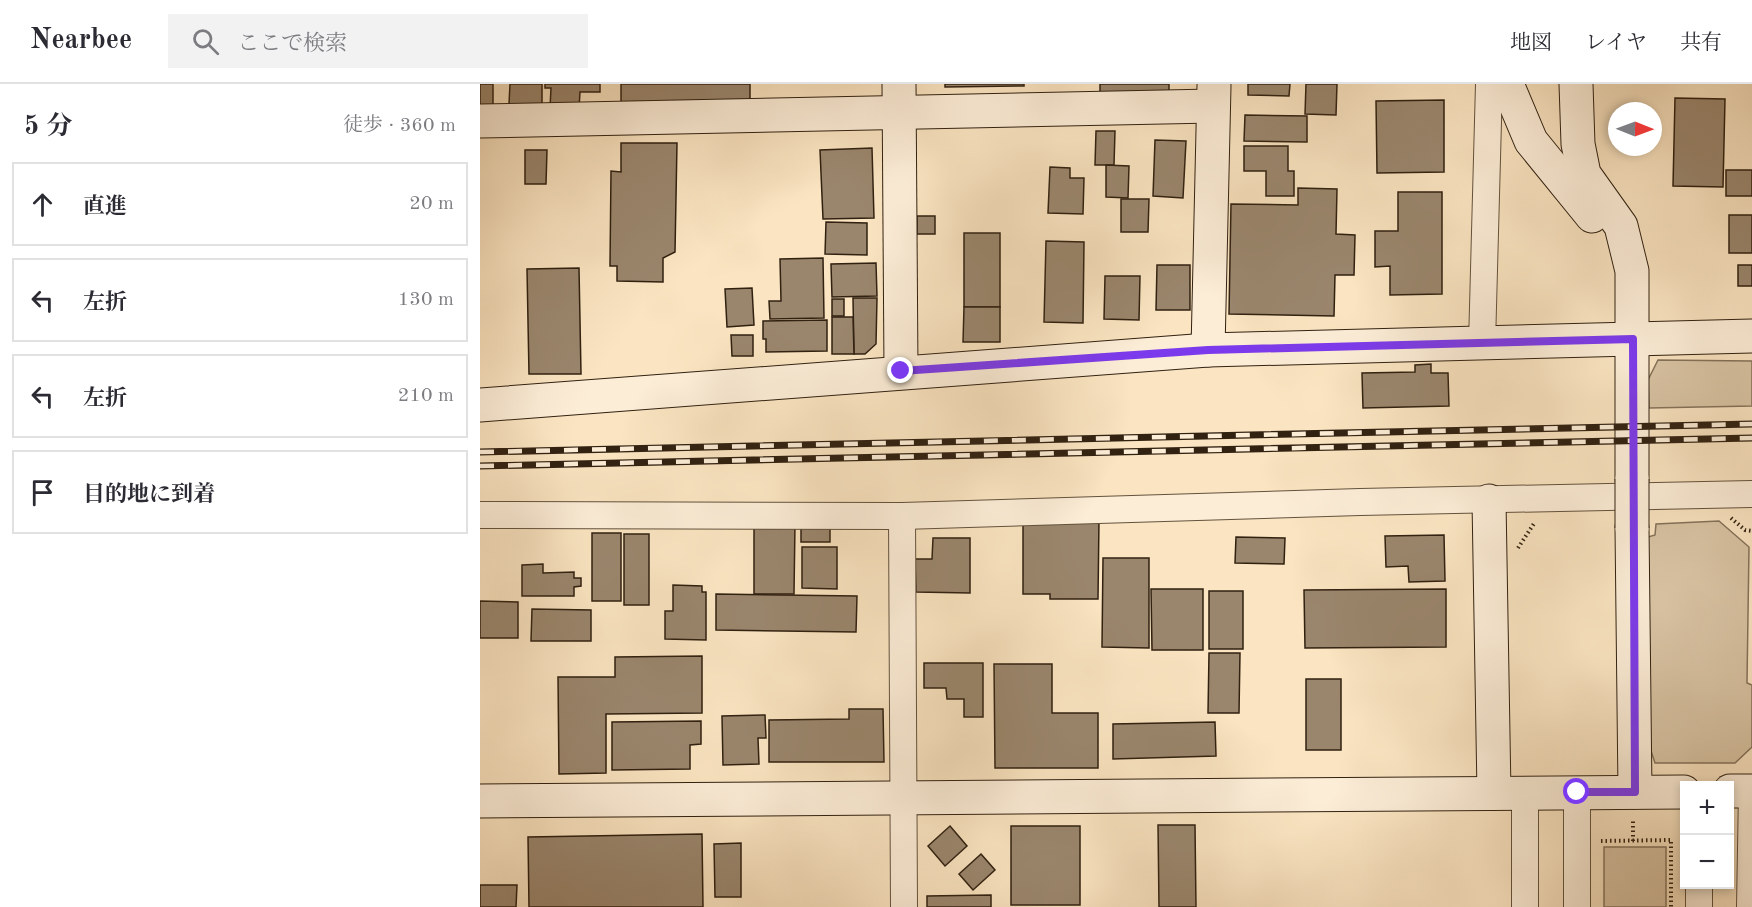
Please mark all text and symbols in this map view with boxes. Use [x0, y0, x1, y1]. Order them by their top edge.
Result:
search box [168, 14, 588, 68]
icon: search [189, 25, 222, 58]
text: Nearbee [30, 27, 132, 55]
text: ここで検索 [237, 33, 347, 55]
text: 地図 [1510, 33, 1552, 54]
text: レイヤ [1585, 33, 1647, 54]
text: 共有 [1680, 33, 1722, 54]
north arrow [1608, 102, 1662, 156]
text: 5 分 [24, 114, 72, 140]
text: 徒歩 · 360 m [343, 116, 456, 136]
icon: ahead [26, 188, 59, 221]
text: 20 m [409, 194, 454, 214]
text: 直進 [83, 196, 127, 218]
icon: left [26, 284, 59, 317]
text: 130 m [398, 290, 454, 310]
text: 左折 [83, 292, 127, 314]
route end [887, 357, 913, 383]
icon: left [26, 380, 59, 413]
text: 210 m [398, 386, 454, 406]
text: 左折 [83, 388, 127, 410]
icon: arrive [26, 476, 59, 509]
text: 目的地に到着 [83, 484, 215, 506]
route start [1563, 778, 1589, 804]
map controls [1680, 781, 1734, 889]
button: + [1680, 781, 1734, 835]
button: − [1680, 835, 1734, 889]

